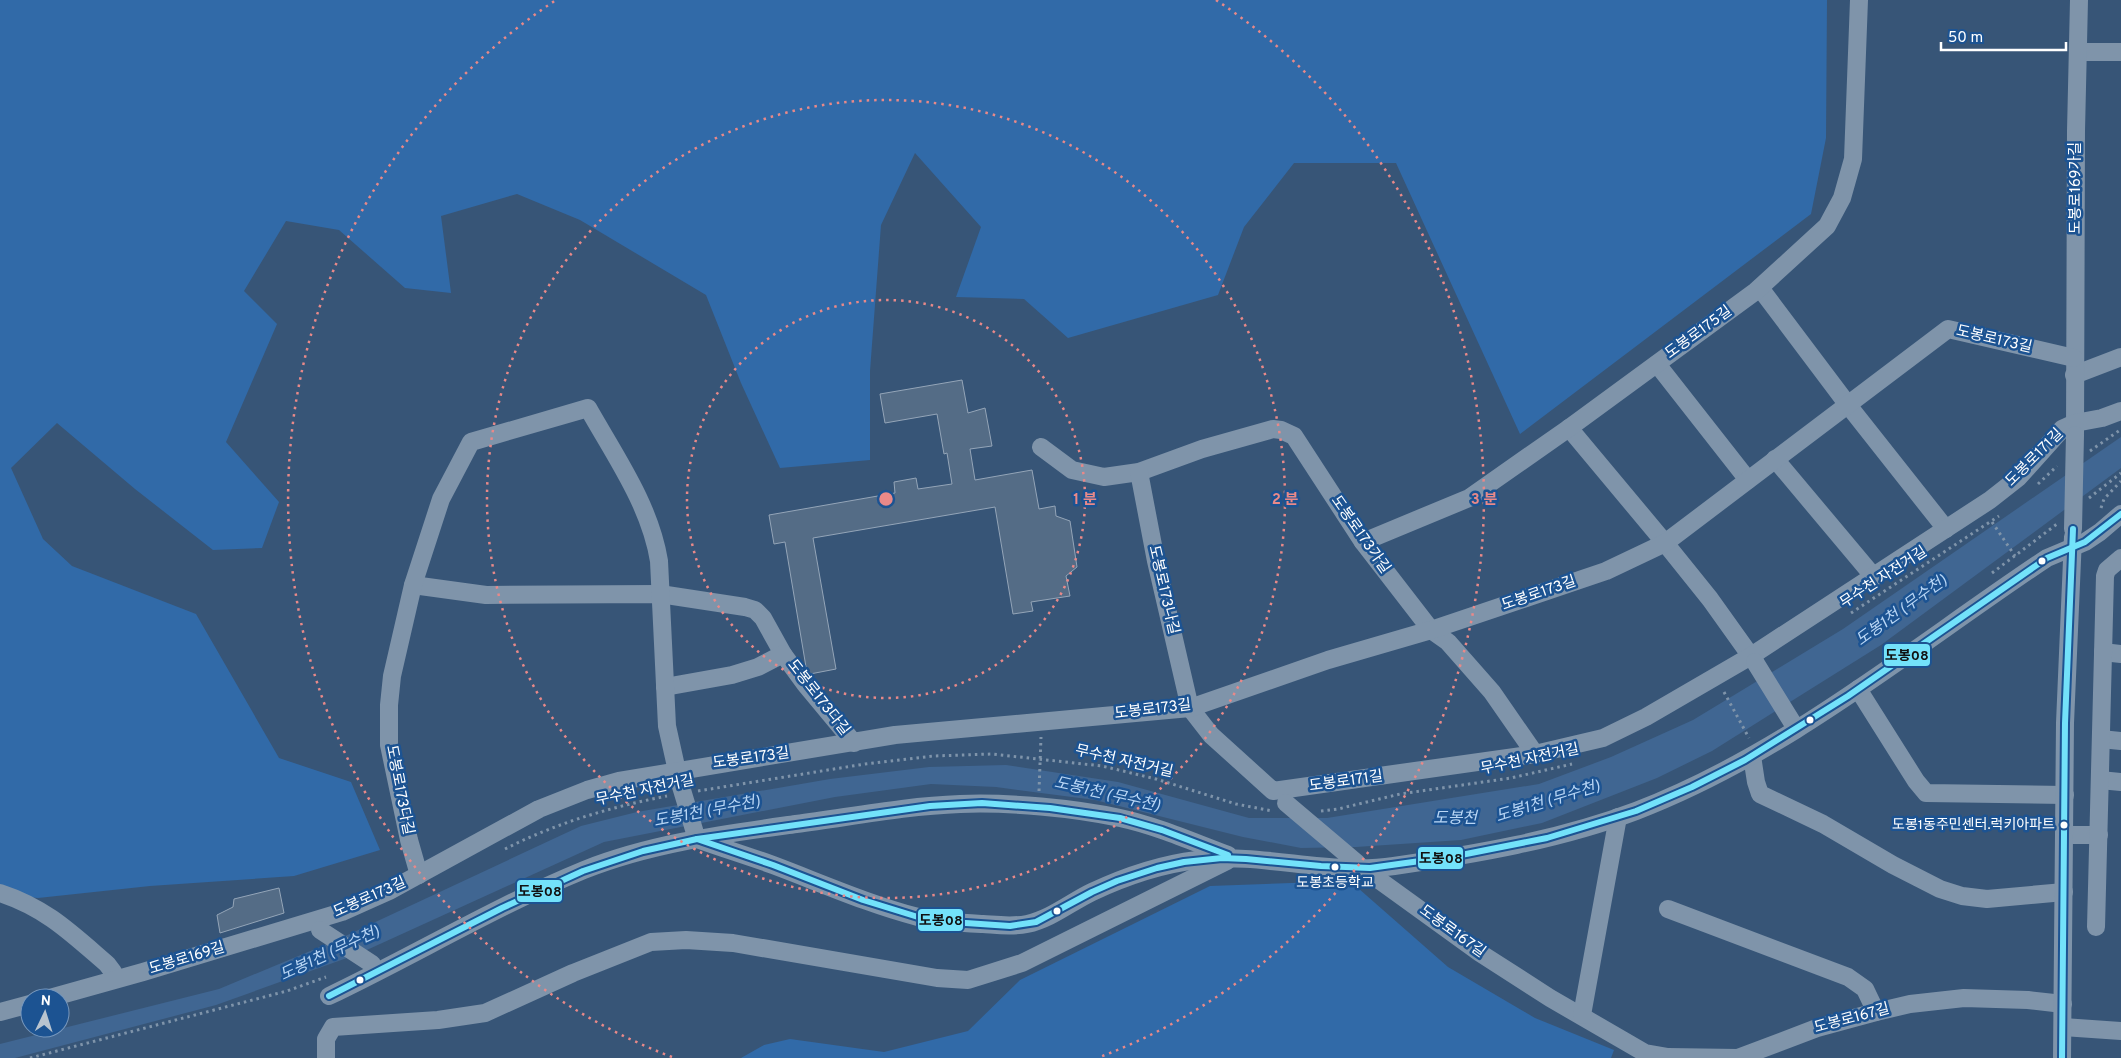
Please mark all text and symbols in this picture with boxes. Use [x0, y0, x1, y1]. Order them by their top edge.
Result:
scale bar [1941, 20, 2066, 52]
text: 50 m [1948, 29, 1983, 48]
street label: 도봉로169가길 [2067, 142, 2086, 234]
street label: 도봉로175길 [1662, 302, 1736, 364]
street label: 도봉로173길 [1954, 322, 2034, 358]
street label: 도봉로171길 [2002, 425, 2068, 491]
centre of rings [877, 490, 895, 508]
text: 1 분 [1073, 491, 1097, 510]
text: 2 분 [1272, 491, 1299, 510]
text: 3 분 [1471, 491, 1497, 510]
street label: 도봉로173가길 [1326, 492, 1394, 578]
street label: 무수천 자전거길 [1836, 542, 1931, 613]
street label: 도봉로173나길 [1143, 543, 1183, 637]
unlabelled marker [2037, 556, 2047, 566]
water label: 도봉1천 (무수천) [1852, 571, 1952, 651]
street label: 도봉로173길 [1499, 572, 1579, 616]
line badge: 도봉08 [1883, 643, 1931, 667]
text: 도봉08 [1885, 648, 1929, 665]
street label: 도봉로173다길 [782, 656, 854, 740]
street label: 도봉로173길 [1113, 696, 1193, 724]
unlabelled marker [1805, 715, 1815, 725]
street label: 무수천 자전거길 [1479, 739, 1581, 780]
street label: 무수천 자전거길 [1073, 741, 1175, 783]
street label: 도봉로173다길 [381, 743, 417, 837]
street label: 도봉로173길 [711, 744, 791, 774]
street label: 도봉로171길 [1308, 767, 1384, 797]
street label: 무수천 자전거길 [594, 770, 696, 811]
water label: 도봉1천 (무수천) [1052, 773, 1163, 817]
water label: 도봉1천 (무수천) [1493, 776, 1603, 827]
water label: 도봉1천 (무수천) [652, 792, 763, 832]
water label: 도봉천 [1433, 809, 1479, 829]
place label: 도봉1동주민센터.럭키아파트 [1892, 817, 2055, 834]
marker: 도봉1동주민센터.럭키아파트 [2059, 820, 2069, 830]
line badge: 도봉08 [1417, 846, 1464, 870]
text: 도봉08 [1419, 851, 1463, 868]
marker: 도봉초등학교 [1330, 862, 1340, 872]
street label: 도봉로173길 [331, 874, 409, 922]
place label: 도봉초등학교 [1296, 874, 1374, 892]
line badge: 도봉08 [516, 879, 563, 903]
text: 도봉08 [518, 884, 562, 901]
street label: 도봉로167길 [1415, 902, 1489, 962]
unlabelled marker [1052, 906, 1062, 916]
line badge: 도봉08 [917, 908, 964, 932]
text: 도봉08 [919, 913, 963, 930]
water label: 도봉1천 (무수천) [277, 922, 384, 986]
street label: 도봉로169길 [147, 938, 227, 980]
unlabelled marker [355, 975, 365, 985]
north arrow [20, 988, 70, 1038]
text: N [40, 993, 51, 1010]
street label: 도봉로167길 [1812, 1000, 1892, 1038]

